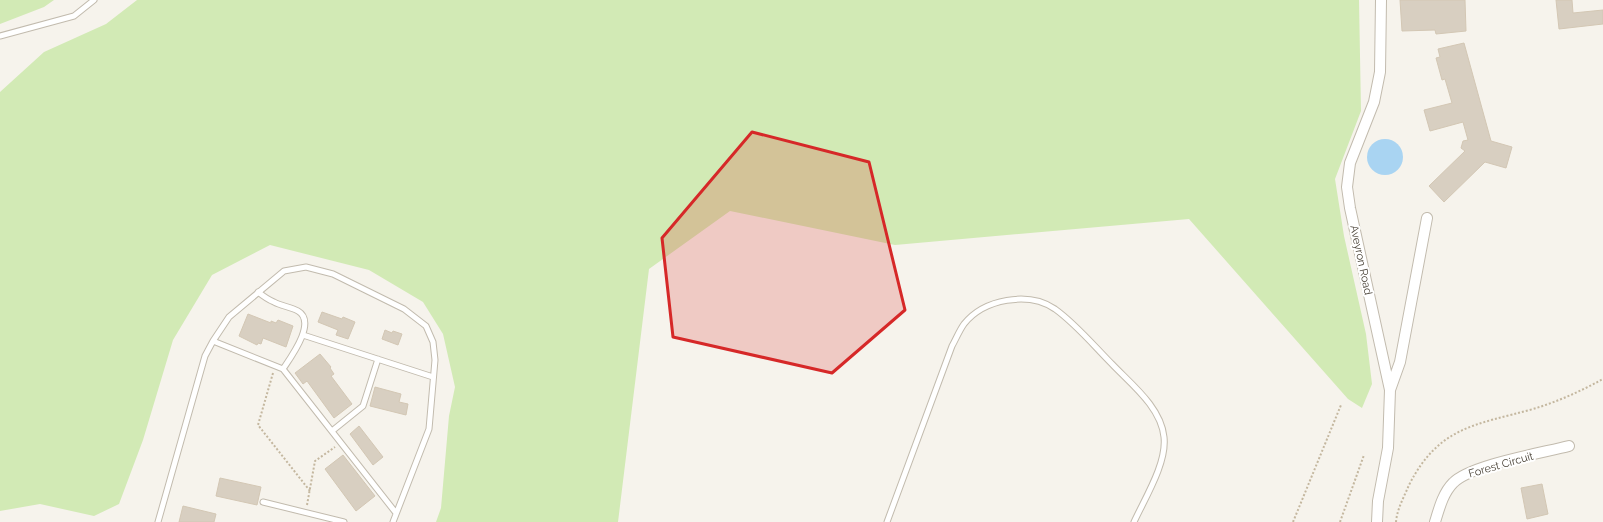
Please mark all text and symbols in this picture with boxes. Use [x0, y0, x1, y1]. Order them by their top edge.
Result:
street label: Aveyron Road [1347, 224, 1375, 296]
street label: Forest Circuit [1467, 449, 1535, 480]

